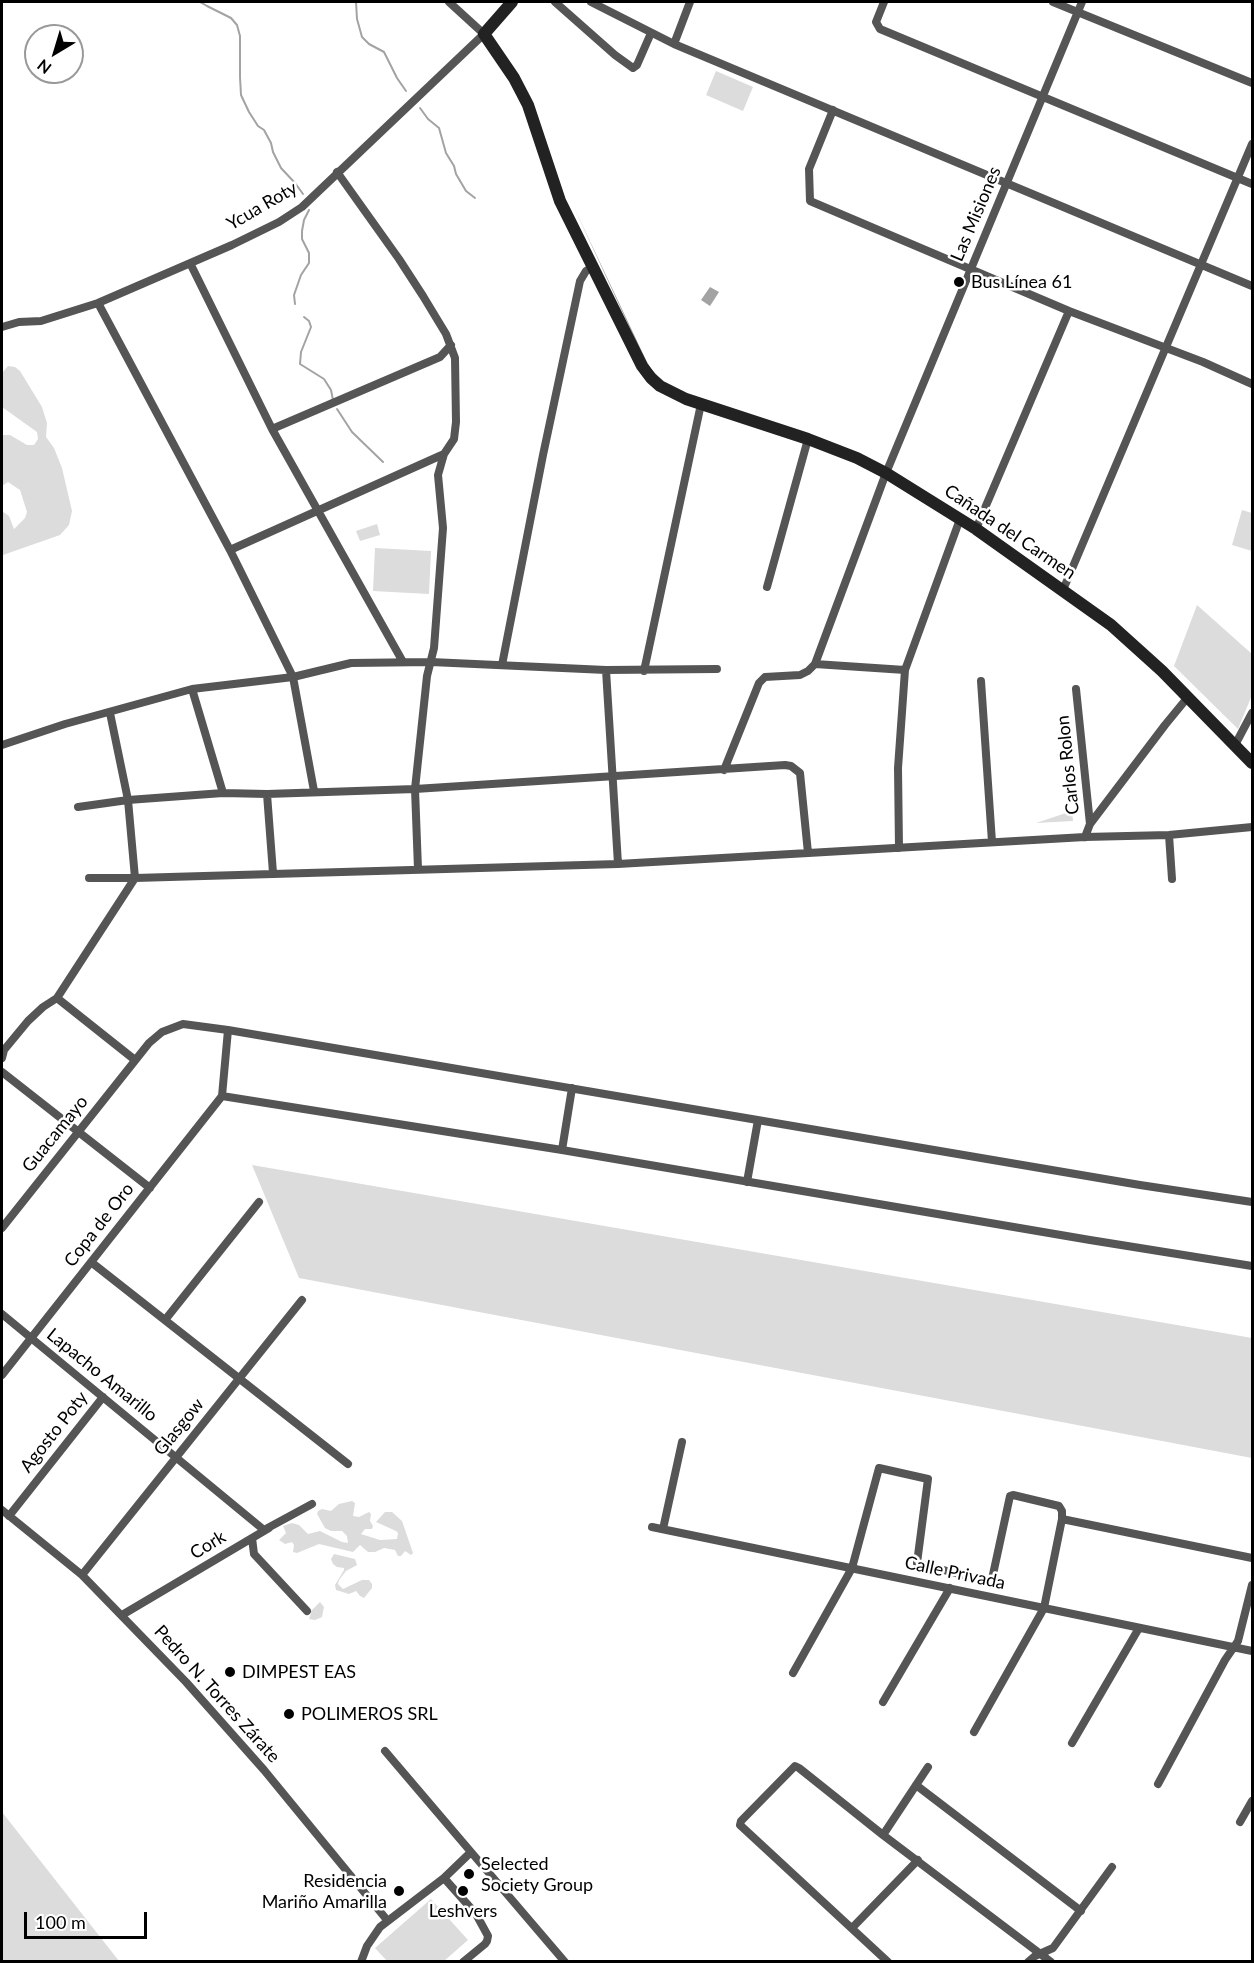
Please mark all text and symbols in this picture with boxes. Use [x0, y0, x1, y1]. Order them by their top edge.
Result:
north arrow [24, 24, 84, 84]
text: N [33, 56, 55, 78]
street label: Las Misiones [946, 163, 1006, 265]
street label: Ycua Roty [223, 177, 301, 235]
place label: Bus Línea 61 [971, 271, 1072, 293]
marker: Bus Línea 61 [952, 275, 966, 289]
street label: Cañada del Carmen [940, 480, 1080, 584]
street label: Carlos Rolon [1052, 714, 1084, 816]
street label: Guacamayo [18, 1091, 92, 1177]
street label: Copa de Oro [60, 1179, 138, 1271]
street label: Lapacho Amarillo [42, 1324, 162, 1426]
street label: Agosto Poty [16, 1387, 92, 1477]
street label: Glasgow [149, 1394, 209, 1460]
street label: Cork [186, 1526, 230, 1564]
street label: Calle Privada [903, 1552, 1007, 1594]
street label: Pedro N. Torres Zárate [150, 1621, 284, 1767]
place label: DIMPEST EAS [242, 1661, 356, 1683]
marker: DIMPEST EAS [223, 1665, 237, 1679]
place label: POLIMEROS SRL [301, 1703, 438, 1725]
marker: POLIMEROS SRL [282, 1707, 296, 1721]
place label: Selected Society Group [481, 1853, 593, 1896]
marker: Selected Society Group [462, 1867, 476, 1881]
place label: Residencia Mariño Amarilla [262, 1870, 387, 1912]
marker: Residencia Mariño Amarilla [392, 1884, 406, 1898]
marker: Leshvers [456, 1884, 470, 1898]
scale bar [27, 1900, 150, 1938]
place label: Leshvers [429, 1900, 497, 1922]
text: 100 m [35, 1911, 86, 1933]

